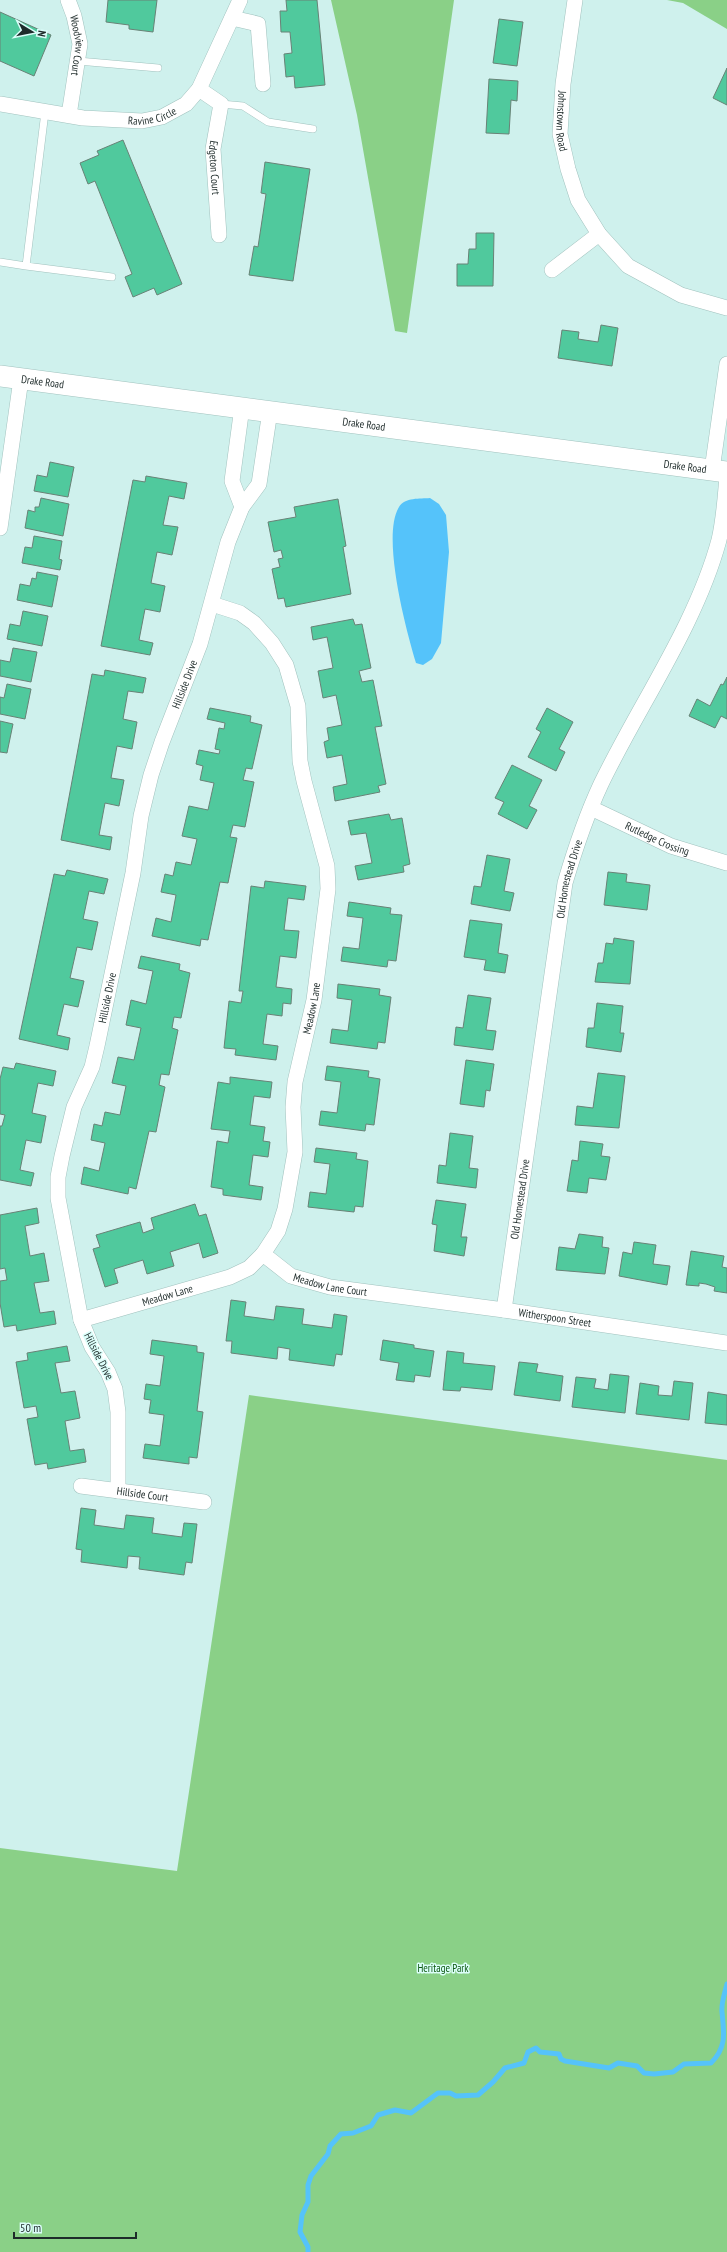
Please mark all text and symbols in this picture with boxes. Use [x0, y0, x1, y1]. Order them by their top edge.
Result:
north arrow [12, 12, 52, 52]
street label: Woodview Court [67, 14, 87, 77]
text: N [34, 30, 49, 38]
street label: Johnstown Road [553, 89, 571, 153]
street label: Ravine Circle [128, 103, 179, 128]
street label: Edgeton Court [206, 139, 223, 195]
street label: Drake Road [20, 372, 65, 391]
street label: Drake Road [342, 414, 386, 434]
street label: Drake Road [663, 457, 708, 476]
street label: Hillside Drive [169, 657, 200, 711]
street label: Rutledge Crossing [623, 818, 691, 858]
street label: Old Homestead Drive [553, 837, 585, 919]
street label: Hillside Drive [95, 971, 119, 1024]
street label: Meadow Lane [299, 981, 323, 1035]
street label: Old Homestead Drive [507, 1158, 533, 1240]
street label: Meadow Lane Court [292, 1270, 368, 1299]
street label: Meadow Lane [140, 1281, 195, 1309]
street label: Witherspoon Street [518, 1305, 592, 1330]
street label: Hillside Drive [81, 1330, 117, 1382]
street label: Hillside Court [116, 1484, 169, 1504]
park label: Heritage Park [417, 1961, 469, 1975]
scale bar [14, 2214, 136, 2240]
text: 50 m [20, 2220, 41, 2235]

